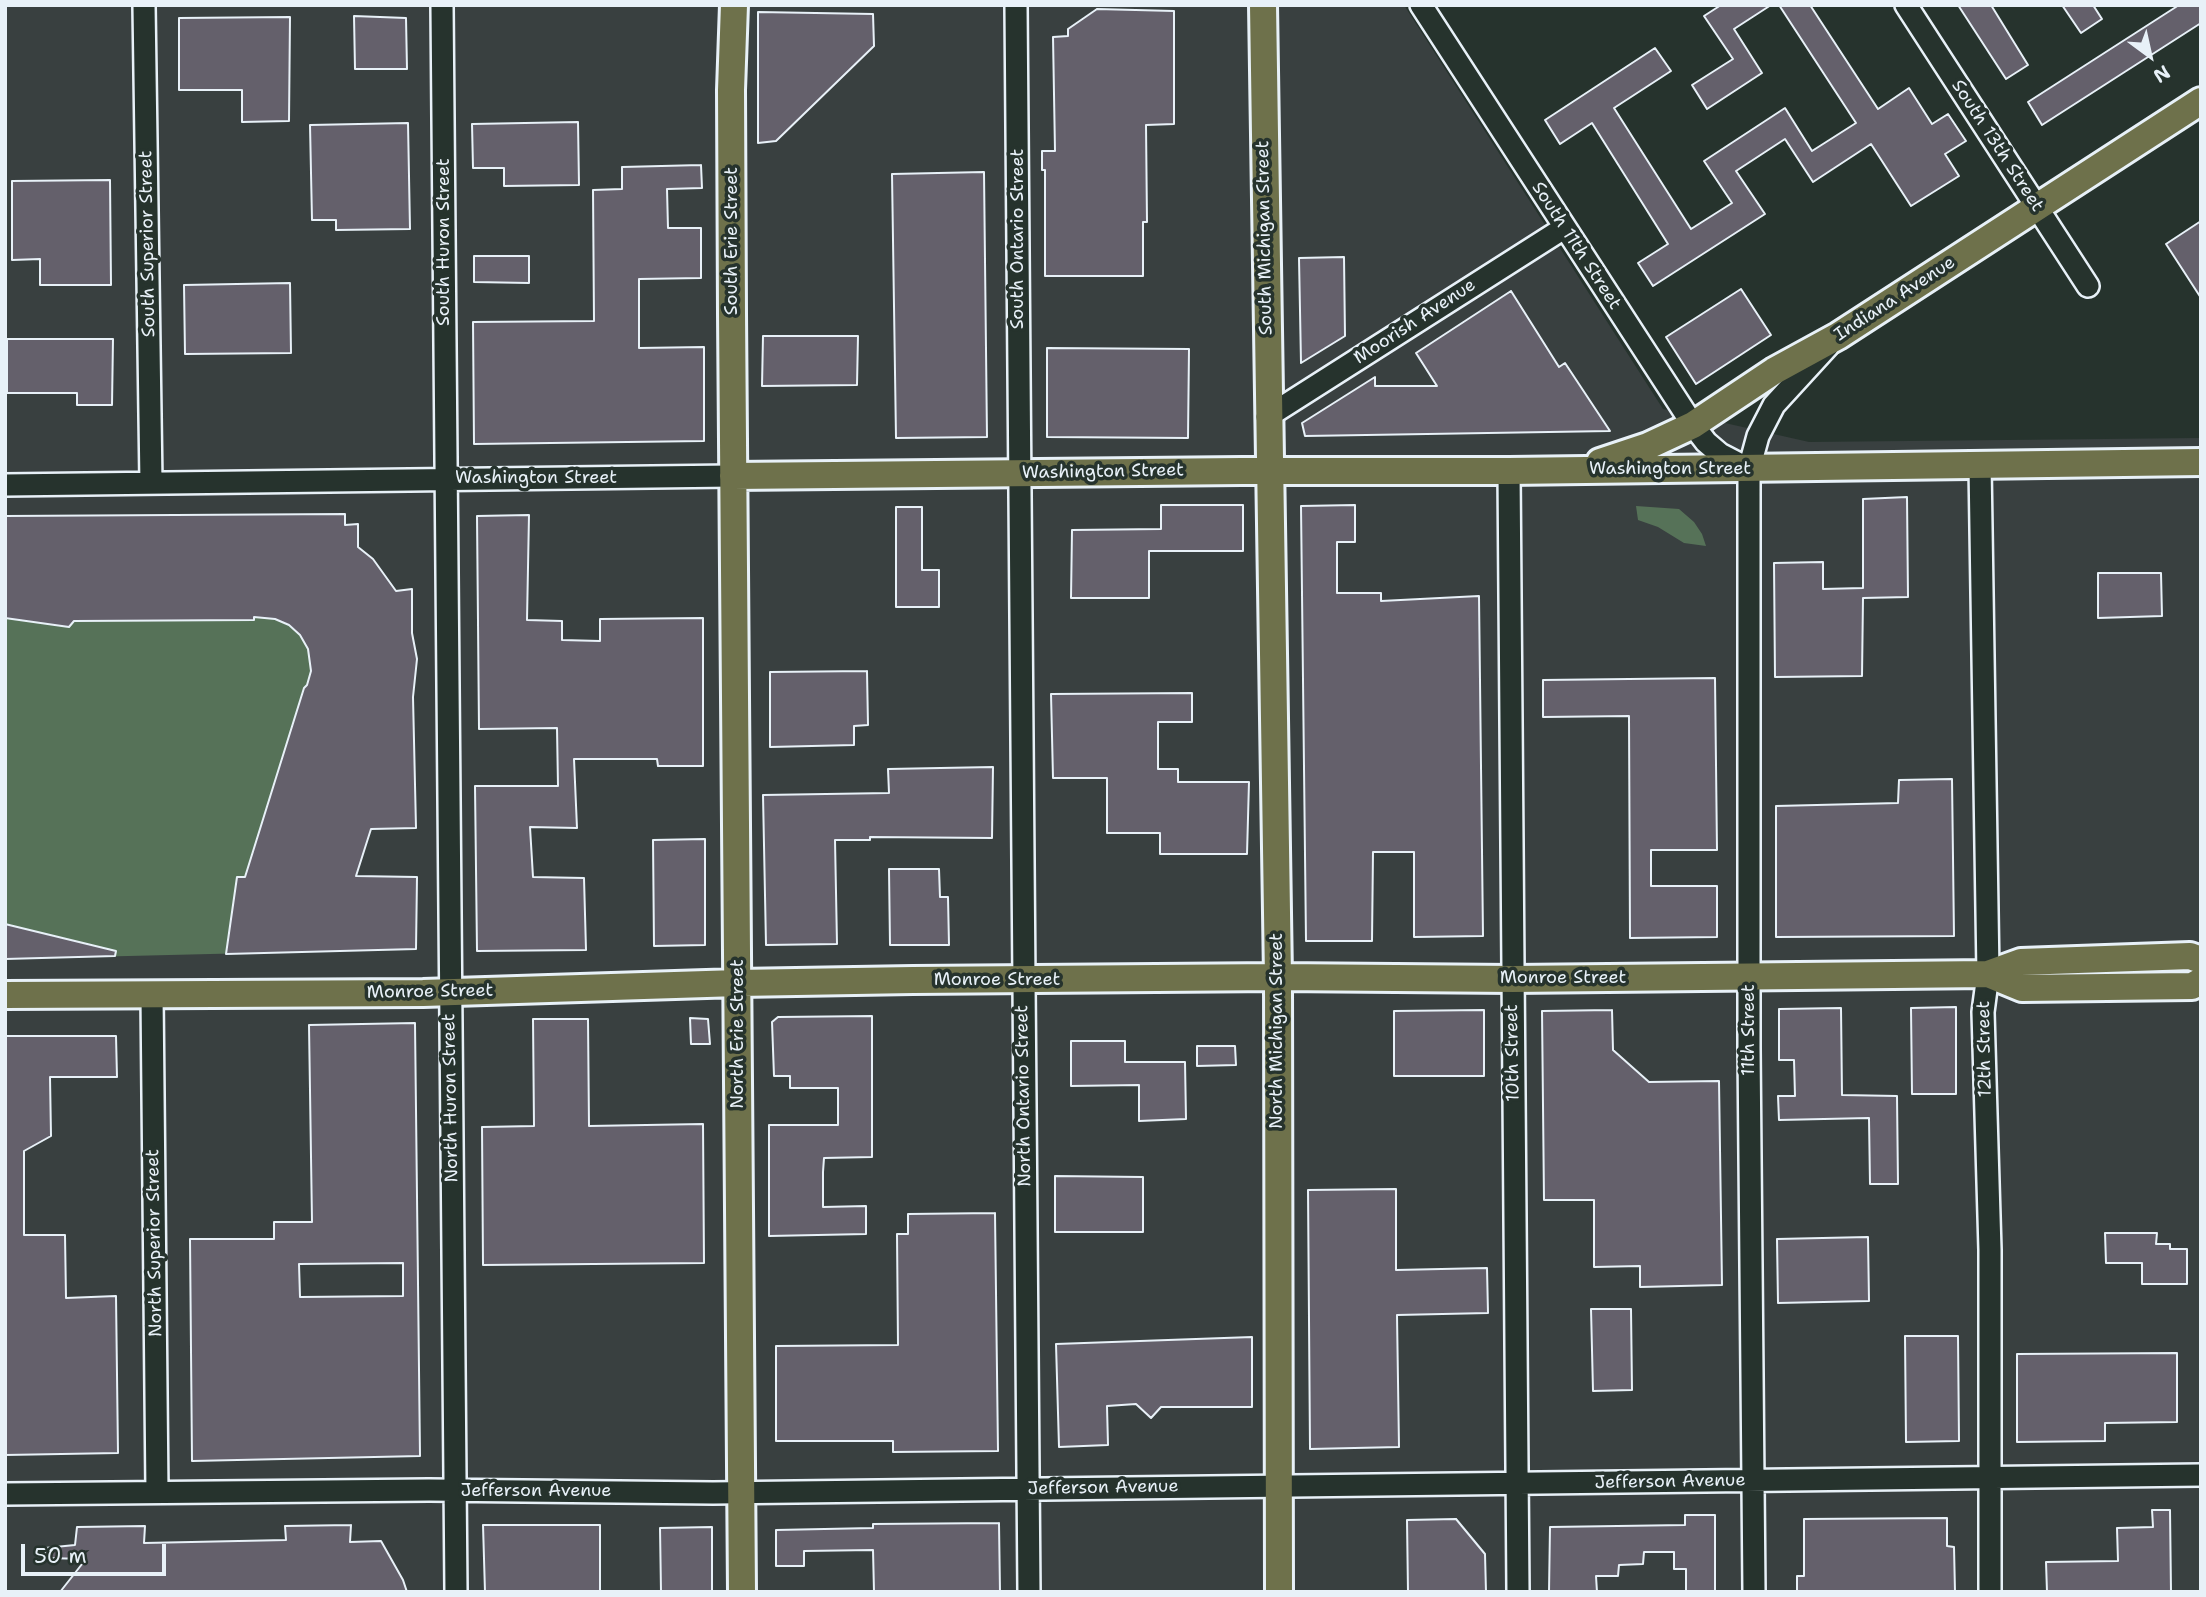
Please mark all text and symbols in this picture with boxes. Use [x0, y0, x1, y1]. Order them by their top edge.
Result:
north arrow [2115, 21, 2185, 91]
text: N [2149, 59, 2175, 89]
street label: South 13th Street [1946, 76, 2048, 216]
street label: South Michigan Street [1253, 140, 1277, 336]
street label: South Ontario Street [1007, 149, 1029, 329]
street label: South Superior Street [136, 150, 160, 338]
street label: South Huron Street [433, 158, 455, 326]
street label: South Erie Street [721, 167, 743, 315]
street label: South 11th Street [1527, 178, 1625, 314]
street label: Indiana Avenue [1831, 252, 1959, 346]
street label: Moorish Avenue [1350, 275, 1480, 369]
street label: Washington Street [1589, 458, 1751, 480]
street label: Washington Street [1022, 460, 1184, 484]
street label: Washington Street [455, 467, 617, 489]
street label: North Michigan Street [1266, 933, 1288, 1129]
street label: North Erie Street [727, 959, 749, 1109]
street label: Monroe Street [1500, 967, 1626, 989]
street label: Monroe Street [934, 969, 1060, 991]
street label: Monroe Street [367, 980, 493, 1004]
street label: 11th Street [1738, 984, 1760, 1076]
street label: 12th Street [1973, 1001, 1997, 1097]
street label: 10th Street [1501, 1004, 1525, 1102]
street label: North Ontario Street [1012, 1005, 1036, 1187]
street label: North Huron Street [439, 1013, 463, 1183]
street label: North Superior Street [143, 1149, 167, 1337]
street label: Jefferson Avenue [1594, 1470, 1746, 1494]
street label: Jefferson Avenue [1027, 1476, 1179, 1500]
street label: Jefferson Avenue [461, 1480, 611, 1502]
scale bar [24, 1530, 170, 1574]
text: 50 m [34, 1542, 87, 1570]

